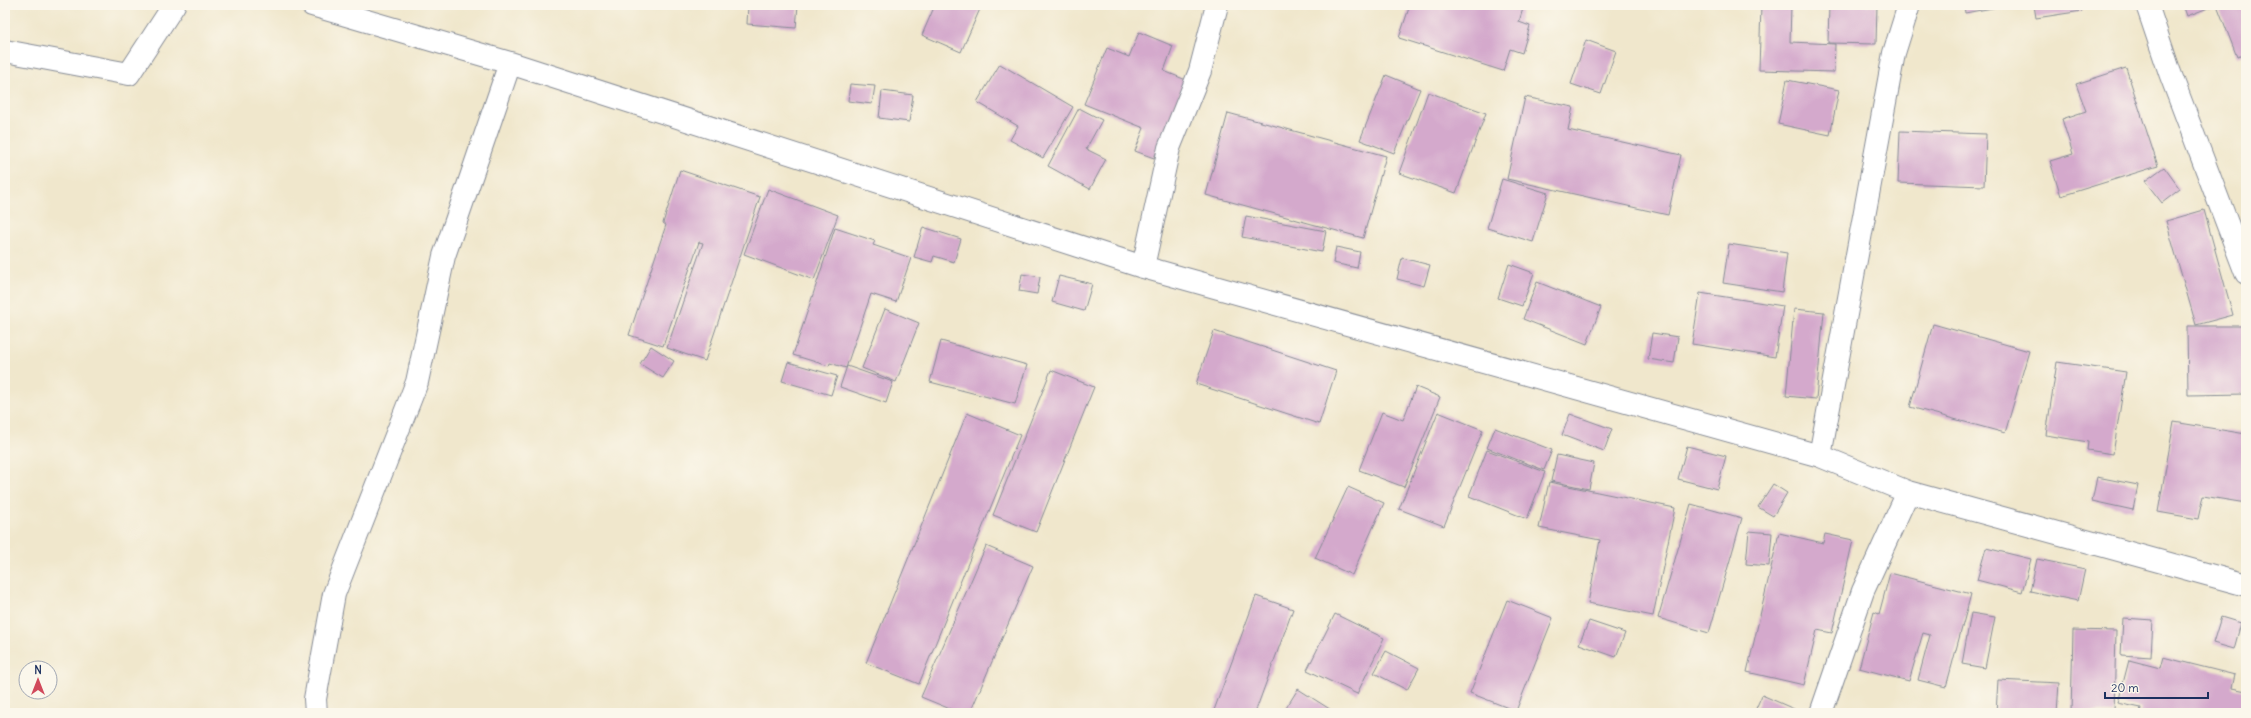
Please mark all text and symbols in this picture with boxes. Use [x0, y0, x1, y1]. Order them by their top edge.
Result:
north arrow [18, 660, 58, 700]
text: N [34, 663, 42, 677]
scale bar [2105, 674, 2208, 700]
text: 20 m [2111, 680, 2139, 695]

